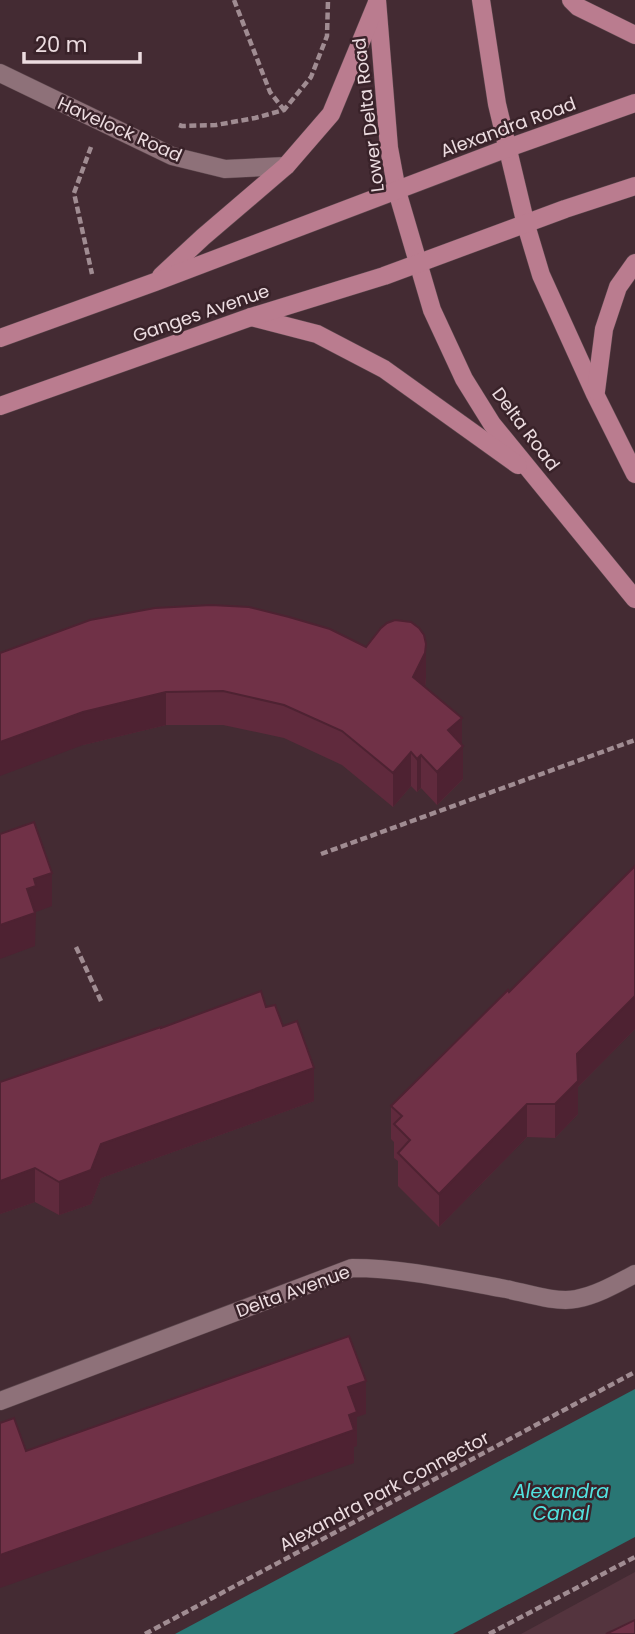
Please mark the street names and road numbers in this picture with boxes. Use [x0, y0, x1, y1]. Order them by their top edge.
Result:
street label: Lower Delta Road [346, 36, 390, 194]
street label: Havelock Road [54, 90, 186, 168]
street label: Alexandra Road [437, 91, 579, 163]
street label: Ganges Avenue [129, 278, 273, 348]
street label: Delta Road [486, 382, 566, 476]
street label: Delta Avenue [233, 1259, 353, 1323]
street label: Alexandra Park Connector [275, 1425, 494, 1557]

